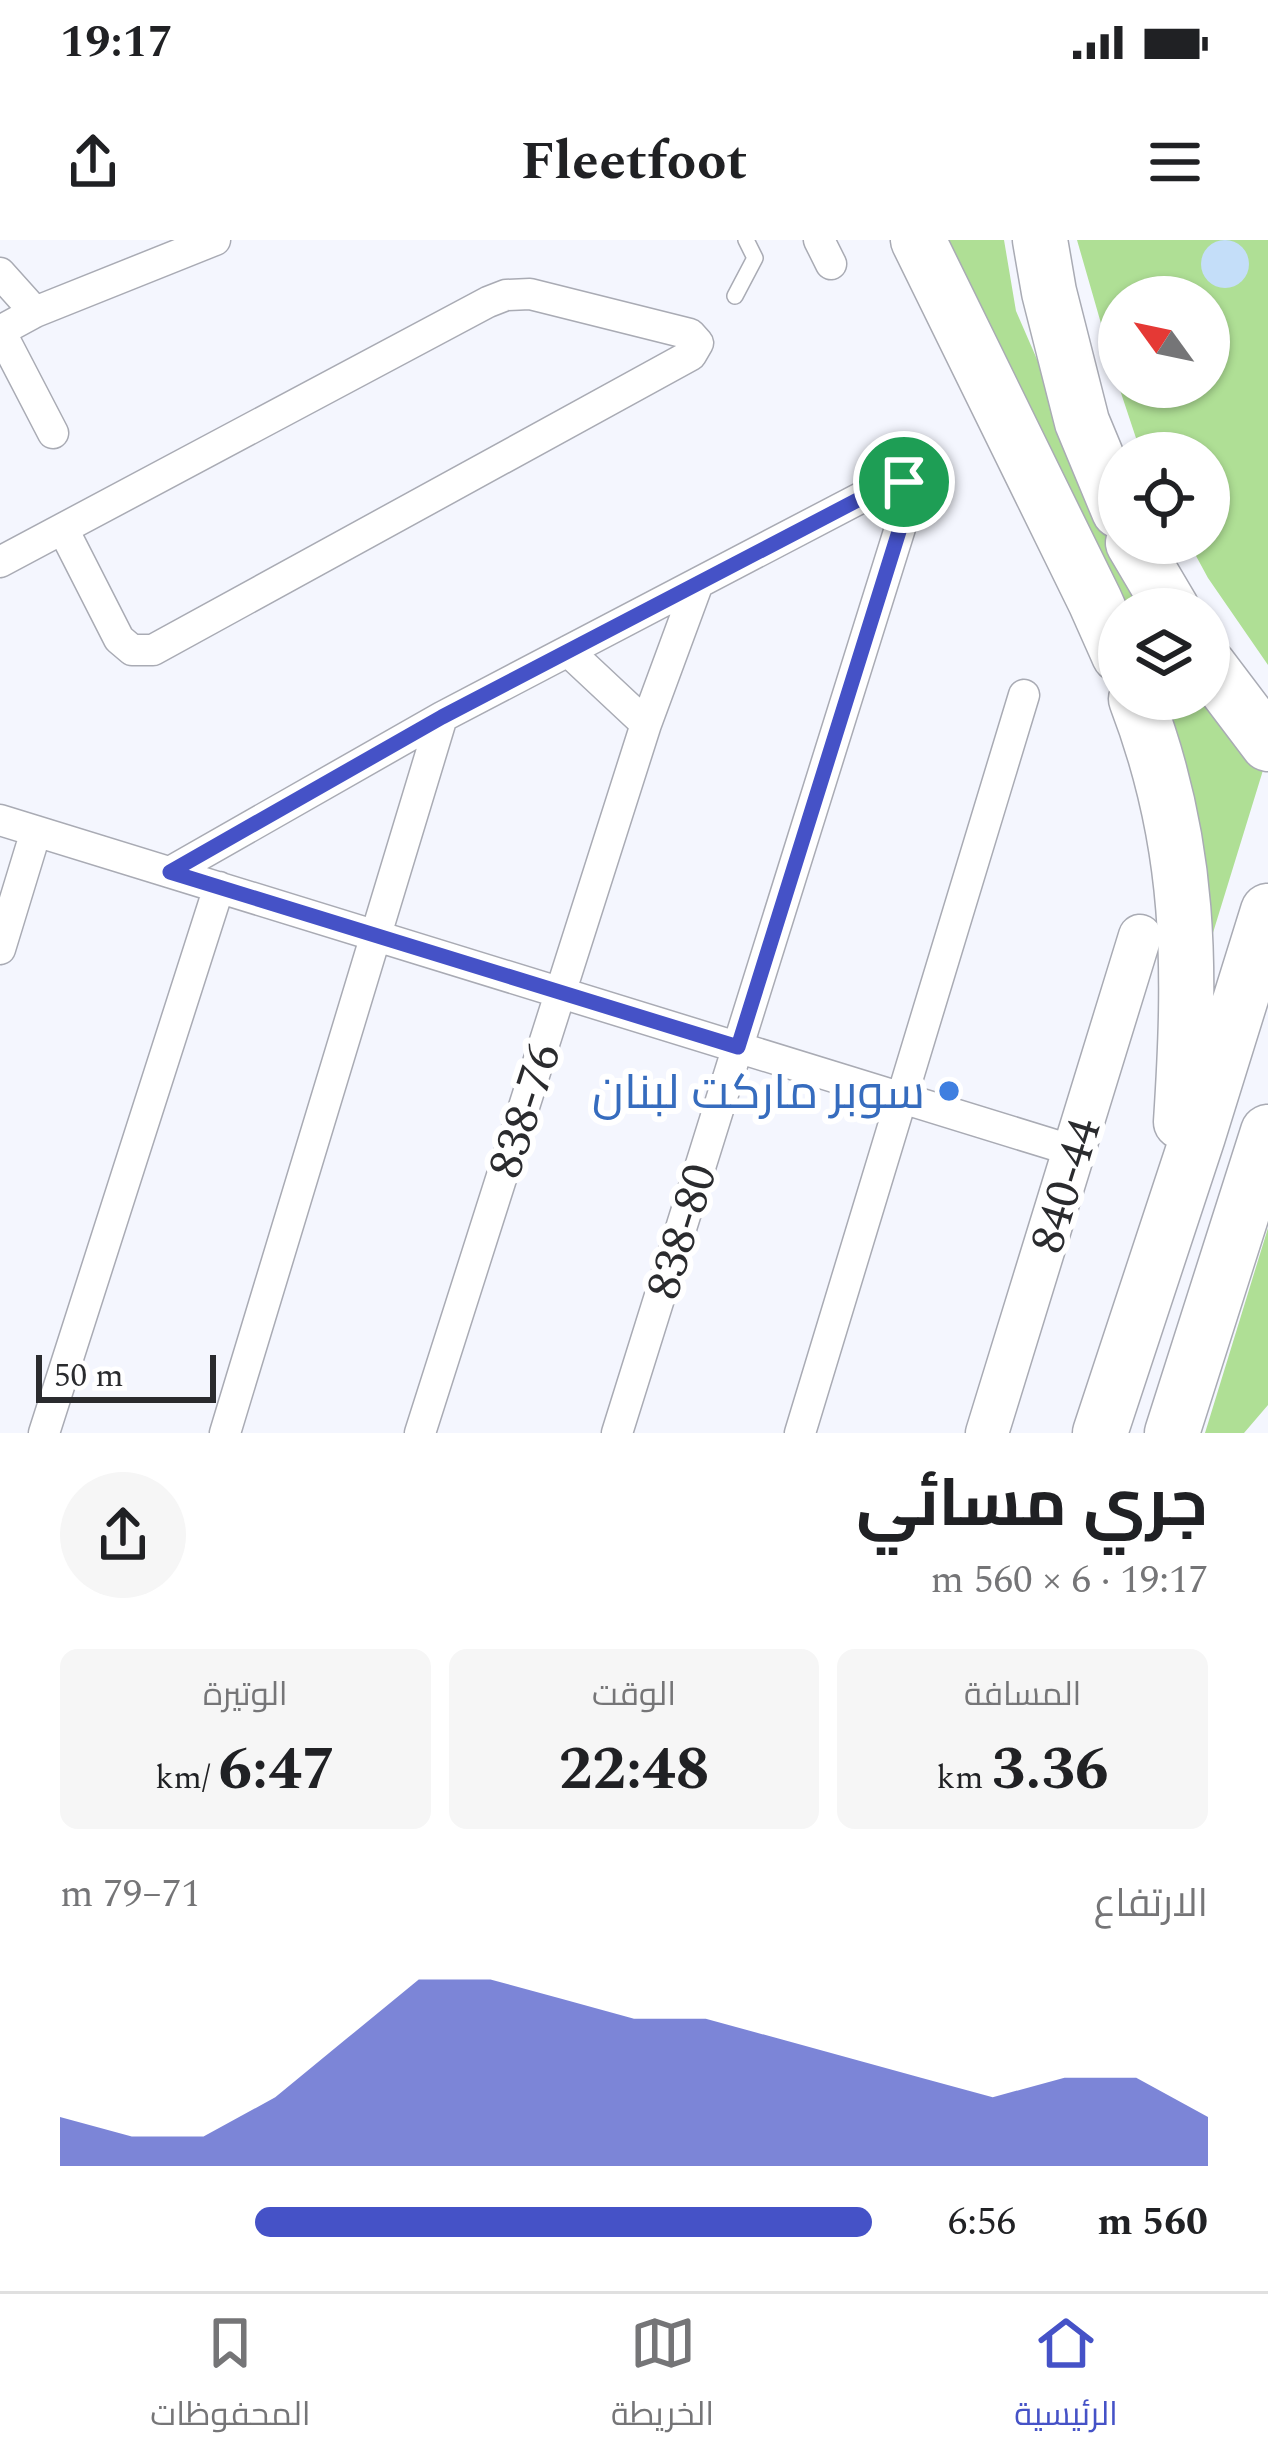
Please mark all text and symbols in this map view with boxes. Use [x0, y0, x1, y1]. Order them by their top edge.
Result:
text: 19:17 [60, 8, 173, 77]
text: Fleetfoot [521, 121, 747, 203]
icon: share [60, 129, 126, 195]
icon: menu [1142, 129, 1208, 195]
north arrow [1098, 276, 1230, 408]
map controls [1098, 276, 1230, 720]
pin [853, 431, 955, 533]
button: locate [1098, 432, 1230, 564]
icon: arrive [871, 449, 937, 515]
button: layers [1098, 588, 1230, 720]
street label: 838-76 [469, 1034, 581, 1188]
place label: سوبر ماركت لبنان [592, 1057, 925, 1130]
marker: سوبر ماركت لبنان [936, 1078, 962, 1104]
street label: 840-44 [1011, 1109, 1121, 1262]
street label: 838-80 [627, 1155, 737, 1308]
scale bar [36, 1349, 216, 1402]
text: 50 m [54, 1351, 124, 1401]
text: جري مسائي [856, 1455, 1208, 1556]
button: share [60, 1472, 186, 1598]
text: 19:17 · 6 × 560 m [931, 1551, 1208, 1610]
text: الوتيرة [203, 1670, 288, 1720]
text: الوقت [592, 1670, 676, 1720]
text: المسافة [964, 1670, 1081, 1720]
text: 6:47 [218, 1724, 336, 1816]
text: 22:48 [559, 1724, 709, 1816]
text: 3.36 [992, 1724, 1109, 1816]
text: /km [155, 1753, 218, 1803]
text: km [937, 1753, 992, 1803]
text: 71–79 m [60, 1865, 201, 1924]
text: الارتفاع [1094, 1875, 1208, 1934]
text: 6:56 [948, 2193, 1016, 2252]
text: 560 m [1097, 2193, 1208, 2252]
tab: المحفوظات [150, 2310, 311, 2444]
tab: الخريطة [611, 2310, 714, 2444]
tab: الرئيسية [1014, 2310, 1118, 2444]

